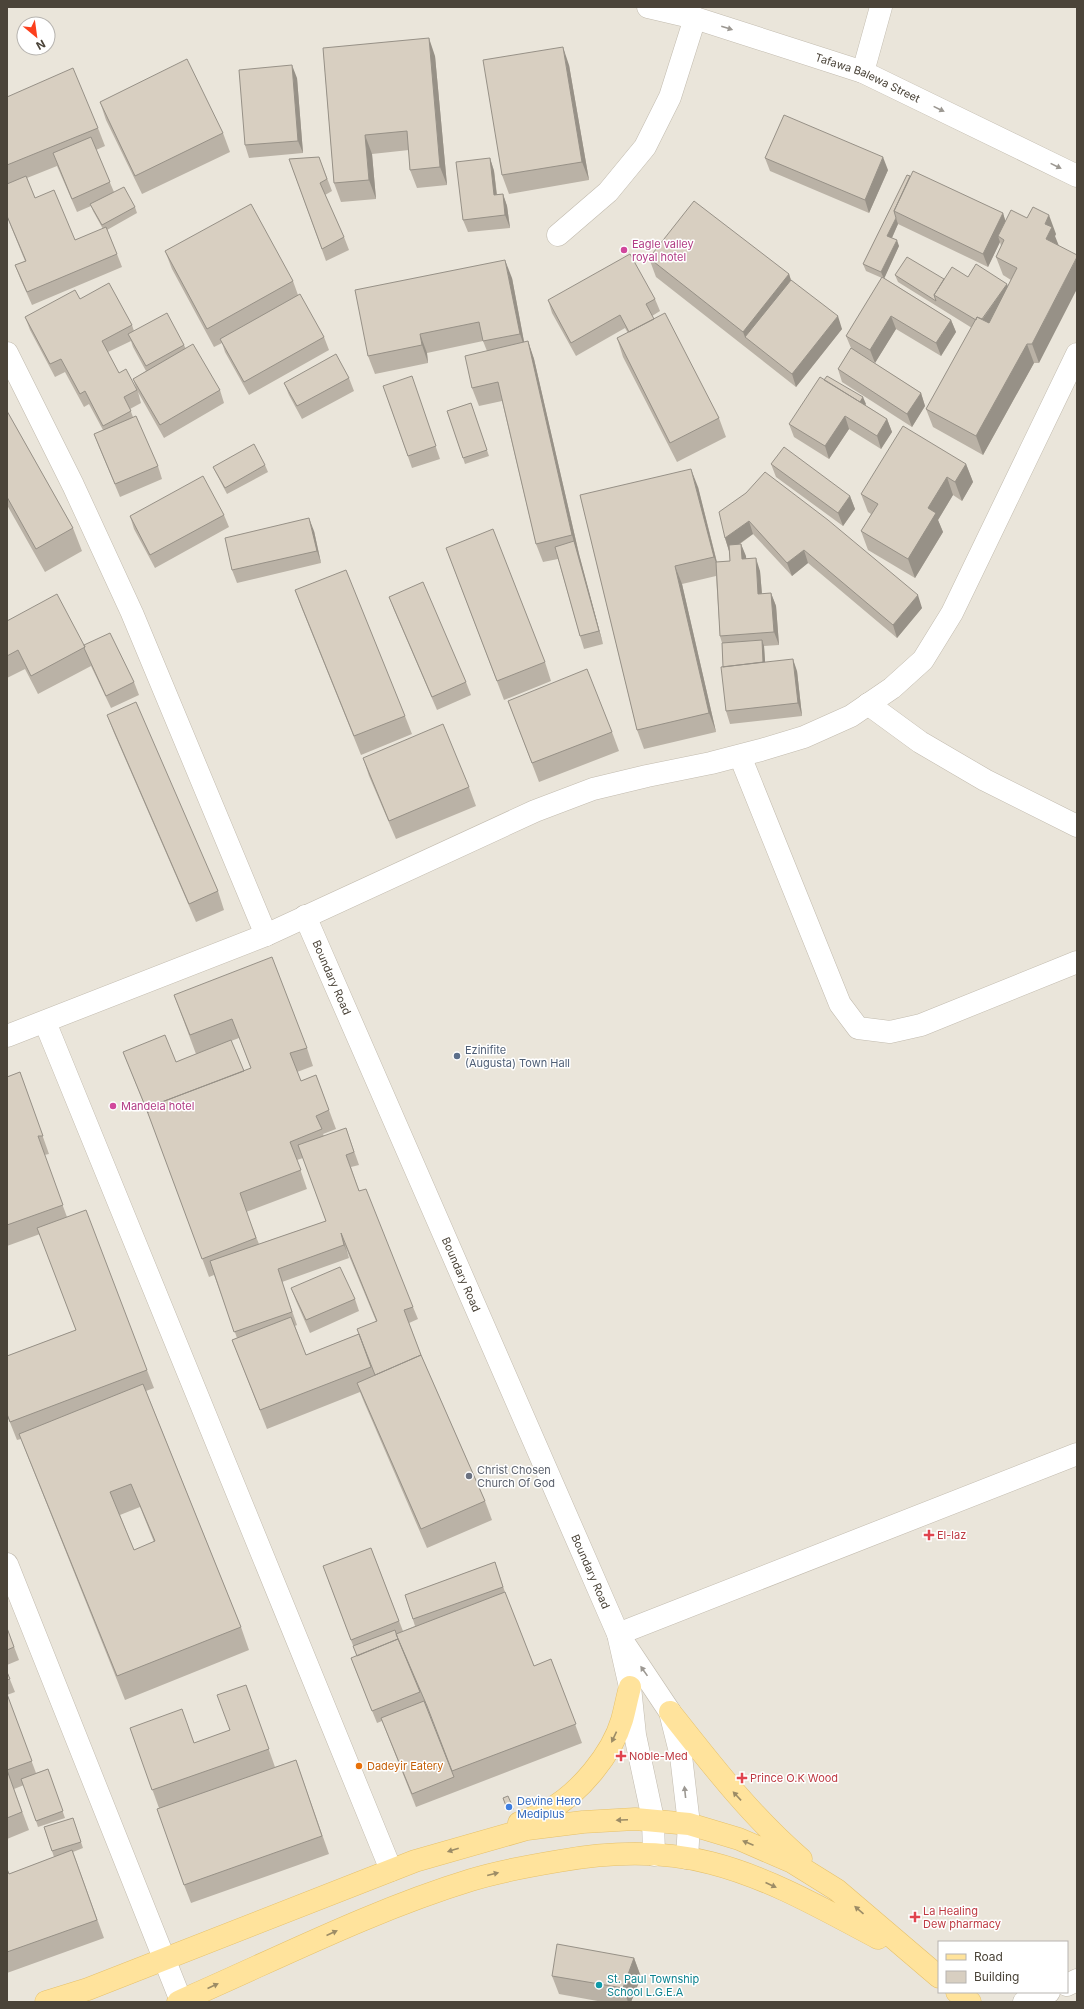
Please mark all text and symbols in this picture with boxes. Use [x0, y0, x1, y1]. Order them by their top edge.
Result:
north arrow [16, 16, 56, 56]
one-way arrow [721, 25, 733, 31]
text: N [34, 37, 48, 53]
street label: Tafawa Balewa Street [813, 50, 923, 106]
one-way arrow [934, 106, 945, 112]
one-way arrow [1050, 163, 1062, 169]
place label: Eagle valley royal hotel [632, 237, 694, 264]
marker: Eagle valley royal hotel [619, 245, 629, 255]
street label: Boundary Road [309, 938, 354, 1017]
place label: Ezinifite (Augusta) Town Hall [465, 1043, 570, 1070]
marker: Ezinifite (Augusta) Town Hall [452, 1051, 462, 1061]
place label: Mandela hotel [121, 1099, 194, 1113]
marker: Mandela hotel [108, 1101, 118, 1111]
street label: Boundary Road [439, 1235, 484, 1314]
place label: Christ Chosen Church Of God [477, 1463, 555, 1490]
marker: Christ Chosen Church Of God [464, 1471, 474, 1481]
place label: El-laz [937, 1528, 966, 1542]
marker: El-laz [924, 1530, 934, 1540]
street label: Boundary Road [568, 1532, 613, 1611]
one-way arrow [640, 1666, 648, 1676]
one-way arrow [611, 1731, 617, 1743]
place label: Noble-Med [629, 1749, 688, 1763]
marker: Noble-Med [616, 1751, 626, 1761]
place label: Dadeyir Eatery [367, 1759, 443, 1773]
marker: Dadeyir Eatery [354, 1761, 364, 1771]
place label: Prince O.K Wood [750, 1771, 838, 1785]
marker: Prince O.K Wood [737, 1773, 747, 1783]
one-way arrow [682, 1786, 688, 1798]
one-way arrow [733, 1791, 742, 1801]
place label: Devine Hero Mediplus [517, 1794, 582, 1821]
marker: Devine Hero Mediplus [504, 1802, 514, 1812]
one-way arrow [616, 1816, 628, 1823]
one-way arrow [743, 1840, 754, 1846]
one-way arrow [446, 1847, 458, 1853]
one-way arrow [488, 1871, 500, 1877]
one-way arrow [765, 1882, 776, 1888]
place label: La Healing Dew pharmacy [923, 1904, 1001, 1931]
one-way arrow [853, 1905, 864, 1914]
marker: La Healing Dew pharmacy [910, 1912, 920, 1922]
one-way arrow [327, 1930, 338, 1936]
legend [938, 1941, 1068, 1993]
text: Road [974, 1949, 1003, 1964]
text: Building [974, 1969, 1019, 1984]
place label: St. Paul Township School L.G.E.A [607, 1972, 699, 1999]
marker: St. Paul Township School L.G.E.A [594, 1980, 604, 1990]
one-way arrow [208, 1983, 219, 1989]

